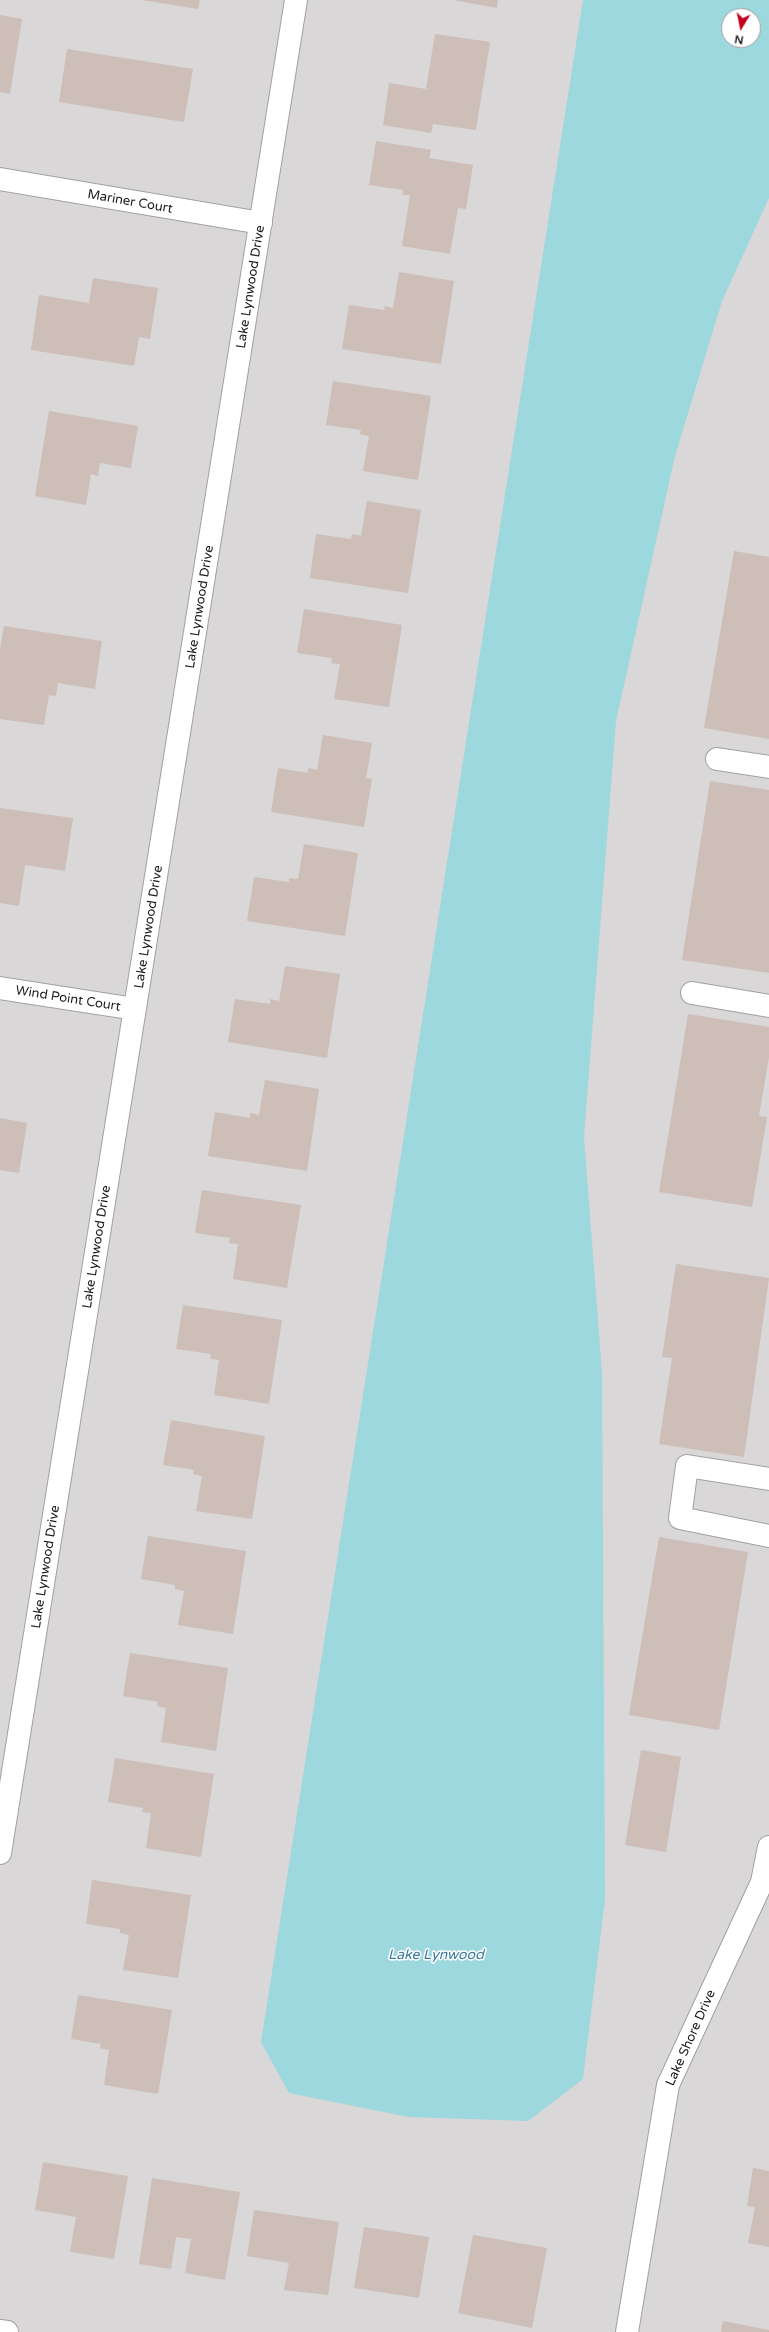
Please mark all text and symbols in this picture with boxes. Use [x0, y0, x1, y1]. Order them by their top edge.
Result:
north arrow [721, 8, 761, 48]
text: N [734, 32, 744, 46]
street label: Mariner Court [86, 187, 174, 217]
street label: Lake Lynwood Drive [234, 224, 268, 350]
street label: Lake Lynwood Drive [183, 544, 217, 670]
street label: Lake Lynwood Drive [132, 864, 166, 990]
street label: Wind Point Court [14, 983, 122, 1015]
street label: Lake Lynwood Drive [80, 1184, 114, 1310]
street label: Lake Lynwood Drive [29, 1504, 63, 1630]
water label: Lake Lynwood [388, 1947, 484, 1963]
street label: Lake Shore Drive [663, 1987, 719, 2089]

